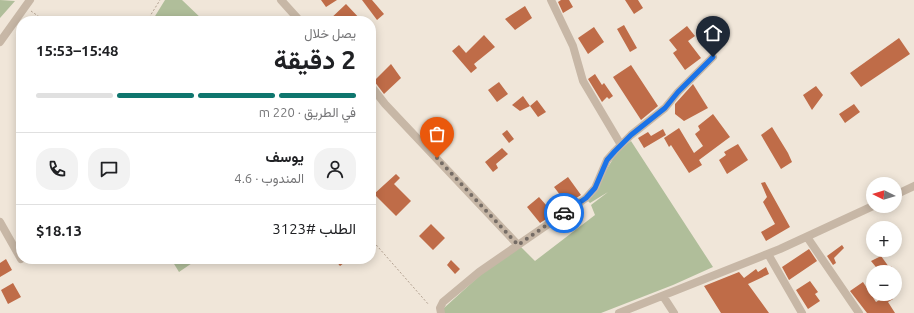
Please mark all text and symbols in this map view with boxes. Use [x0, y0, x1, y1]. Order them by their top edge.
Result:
pin [696, 16, 730, 57]
icon: home [702, 22, 724, 44]
text: يصل خلال [304, 26, 356, 40]
text: 15:48–15:53 [36, 42, 119, 59]
text: 2 دقيقة [274, 45, 356, 74]
text: في الطريق · 220 m [259, 105, 356, 119]
pin [420, 117, 454, 158]
icon: bag [426, 123, 448, 145]
button: phone [36, 148, 78, 190]
button: chat [88, 148, 130, 190]
text: يوسف [266, 148, 304, 165]
button: person [314, 148, 356, 190]
text: المندوب · 4.6 [234, 171, 304, 185]
north arrow [866, 177, 902, 213]
map controls [866, 177, 902, 301]
courier [544, 193, 584, 233]
icon: car [553, 202, 575, 224]
text: الطلب #3123 [272, 220, 356, 237]
button: + [866, 221, 902, 257]
text: $18.13 [36, 222, 82, 239]
button: − [866, 265, 902, 301]

